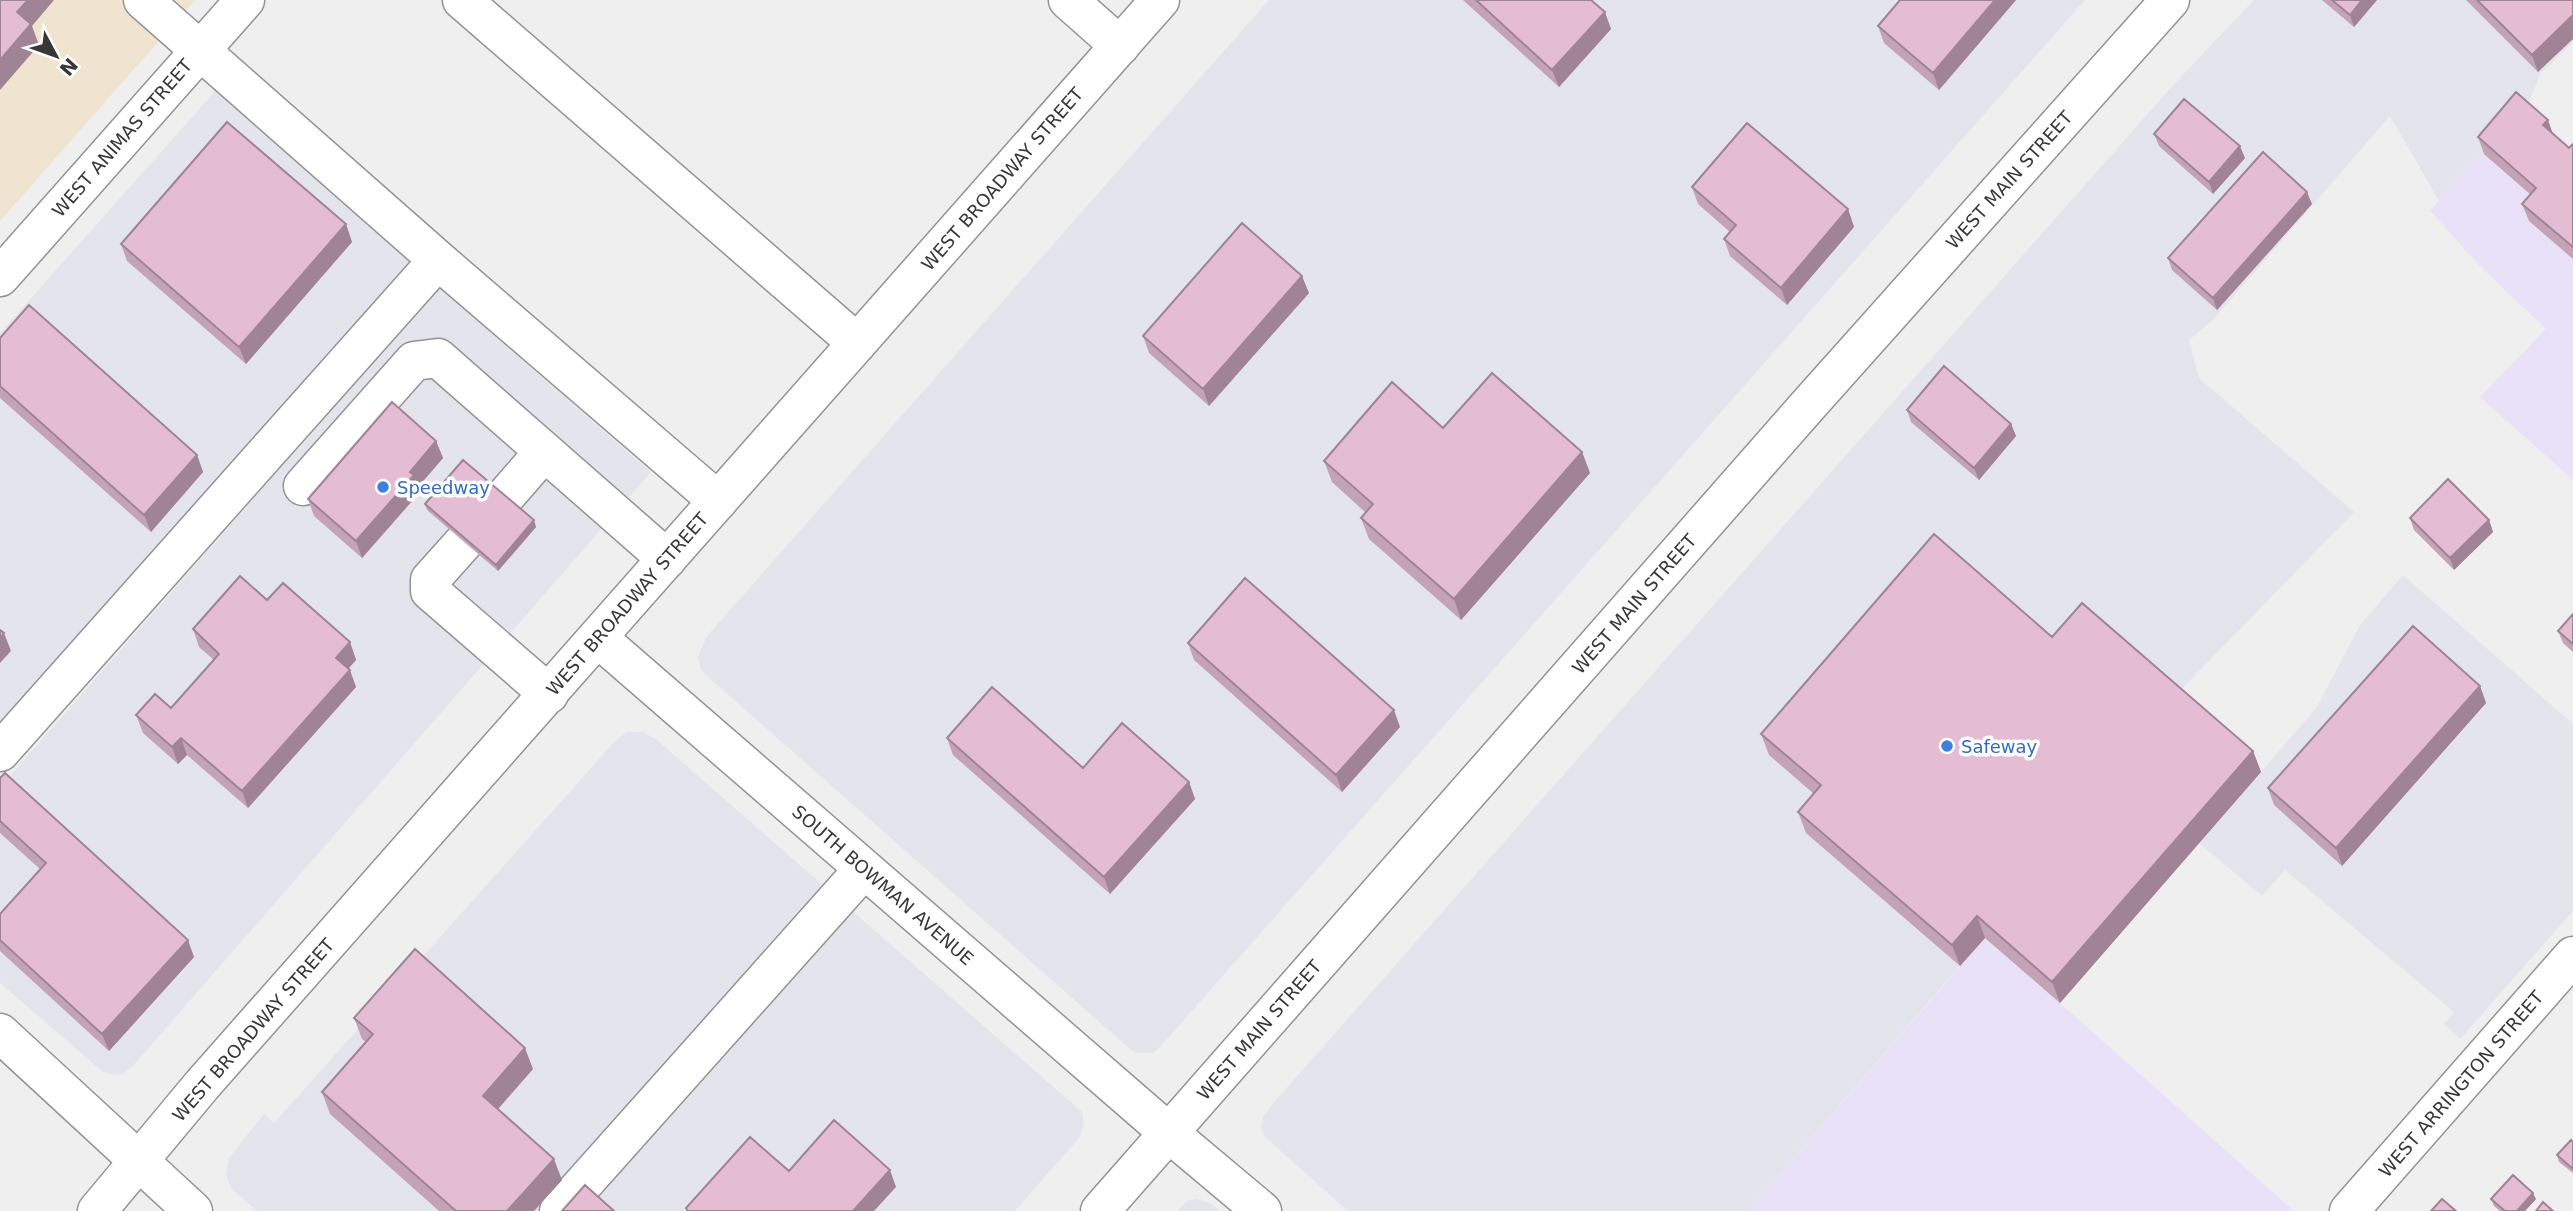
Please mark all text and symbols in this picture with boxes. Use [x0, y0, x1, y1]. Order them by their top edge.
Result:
north arrow [21, 21, 91, 91]
street label: WEST ANIMAS STREET [48, 55, 196, 221]
street label: WEST BROADWAY STREET [917, 83, 1088, 275]
street label: WEST MAIN STREET [1942, 106, 2077, 253]
place label: Speedway [397, 477, 490, 498]
marker: Speedway [375, 479, 391, 495]
street label: WEST BROADWAY STREET [542, 508, 713, 700]
street label: WEST MAIN STREET [1568, 529, 1701, 678]
place label: Safeway [1961, 736, 2038, 757]
marker: Safeway [1939, 738, 1955, 754]
street label: SOUTH BOWMAN AVENUE [788, 801, 978, 969]
street label: WEST BROADWAY STREET [168, 934, 339, 1126]
street label: WEST MAIN STREET [1193, 955, 1326, 1104]
street label: WEST ARRINGTON STREET [2374, 986, 2548, 1181]

